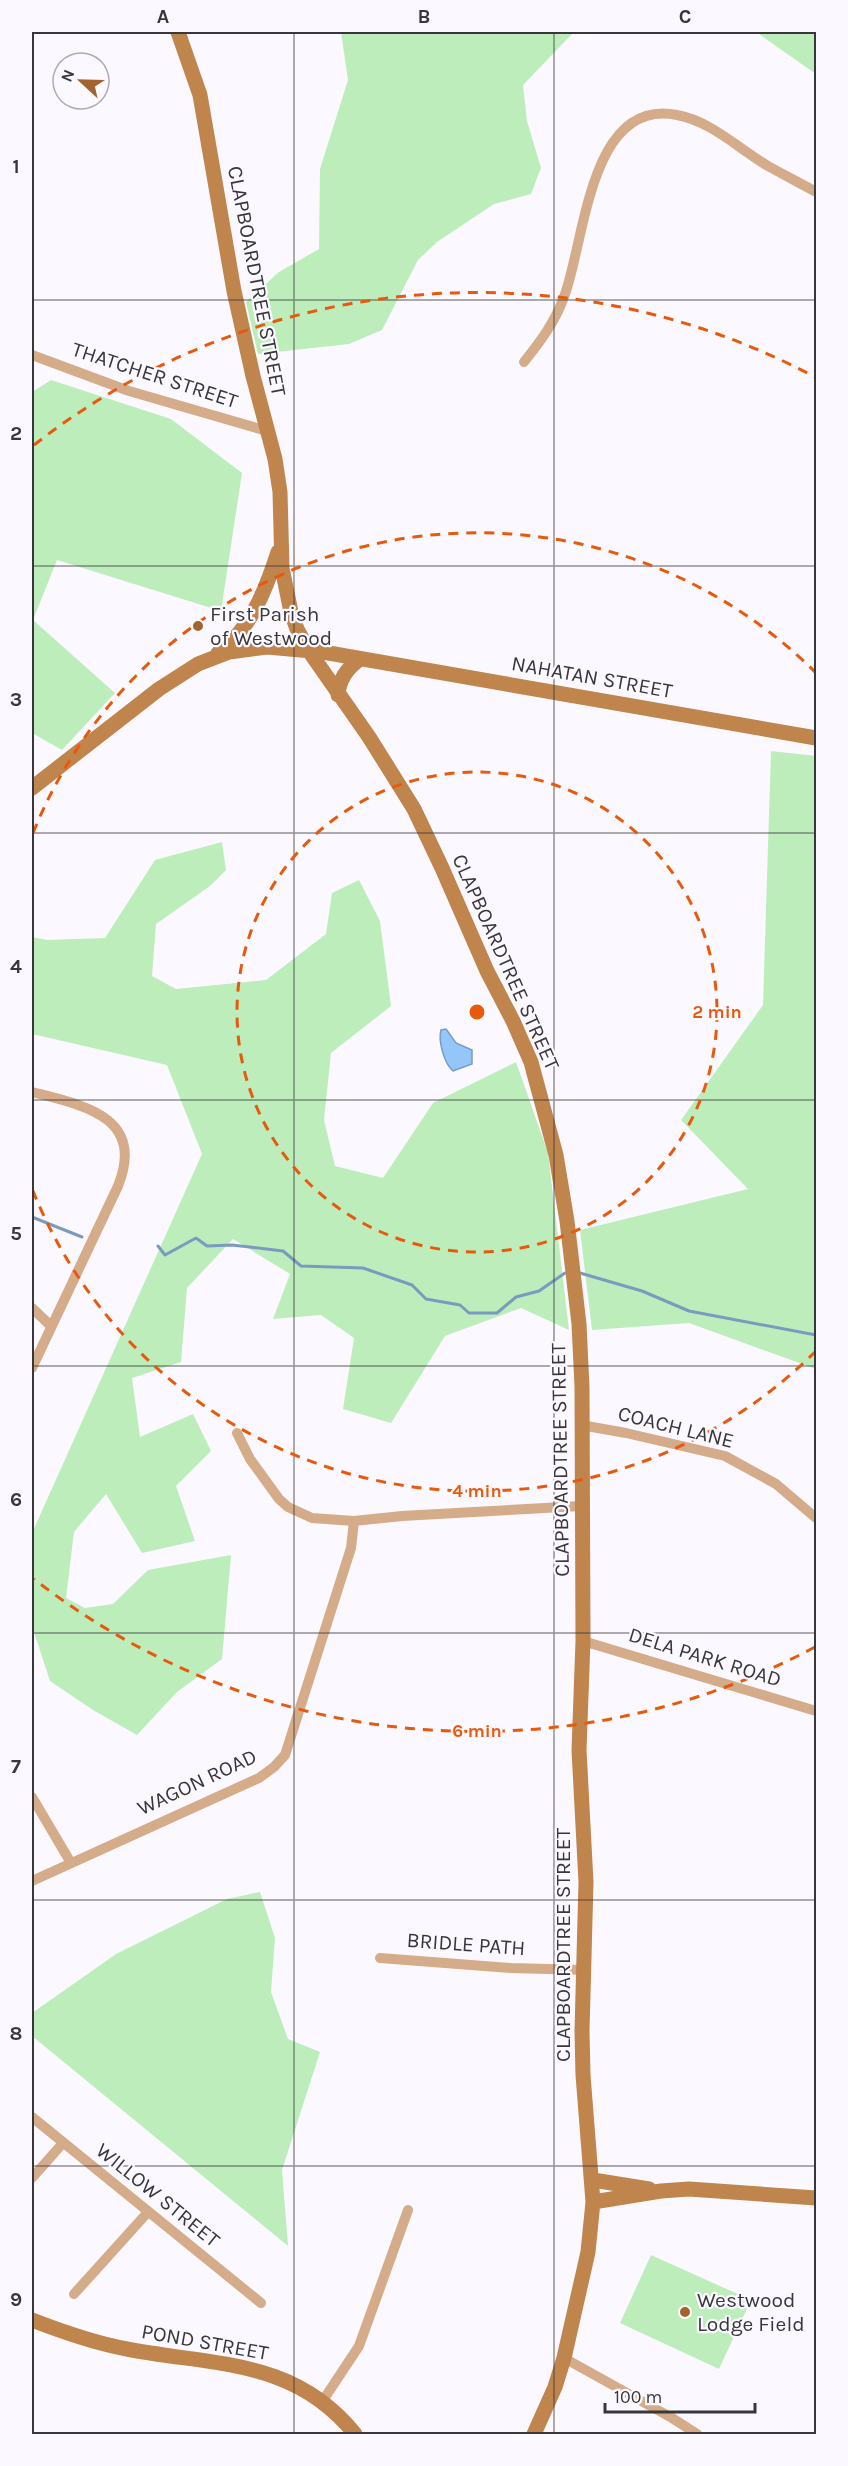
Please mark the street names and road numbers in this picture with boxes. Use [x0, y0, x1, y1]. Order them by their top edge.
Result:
street label: CLAPBOARDTREE STREET [223, 164, 291, 399]
street label: THATCHER STREET [69, 337, 241, 413]
street label: NAHATAN STREET [510, 651, 675, 703]
street label: CLAPBOARDTREE STREET [447, 850, 565, 1074]
street label: CLAPBOARDTREE STREET [546, 1342, 574, 1577]
street label: COACH LANE [616, 1401, 736, 1453]
street label: DELA PARK ROAD [626, 1622, 784, 1692]
street label: WAGON ROAD [133, 1744, 261, 1820]
street label: CLAPBOARDTREE STREET [551, 1828, 575, 2062]
street label: BRIDLE PATH [406, 1928, 526, 1960]
street label: WILLOW STREET [91, 2138, 225, 2252]
street label: POND STREET [140, 2319, 271, 2365]

